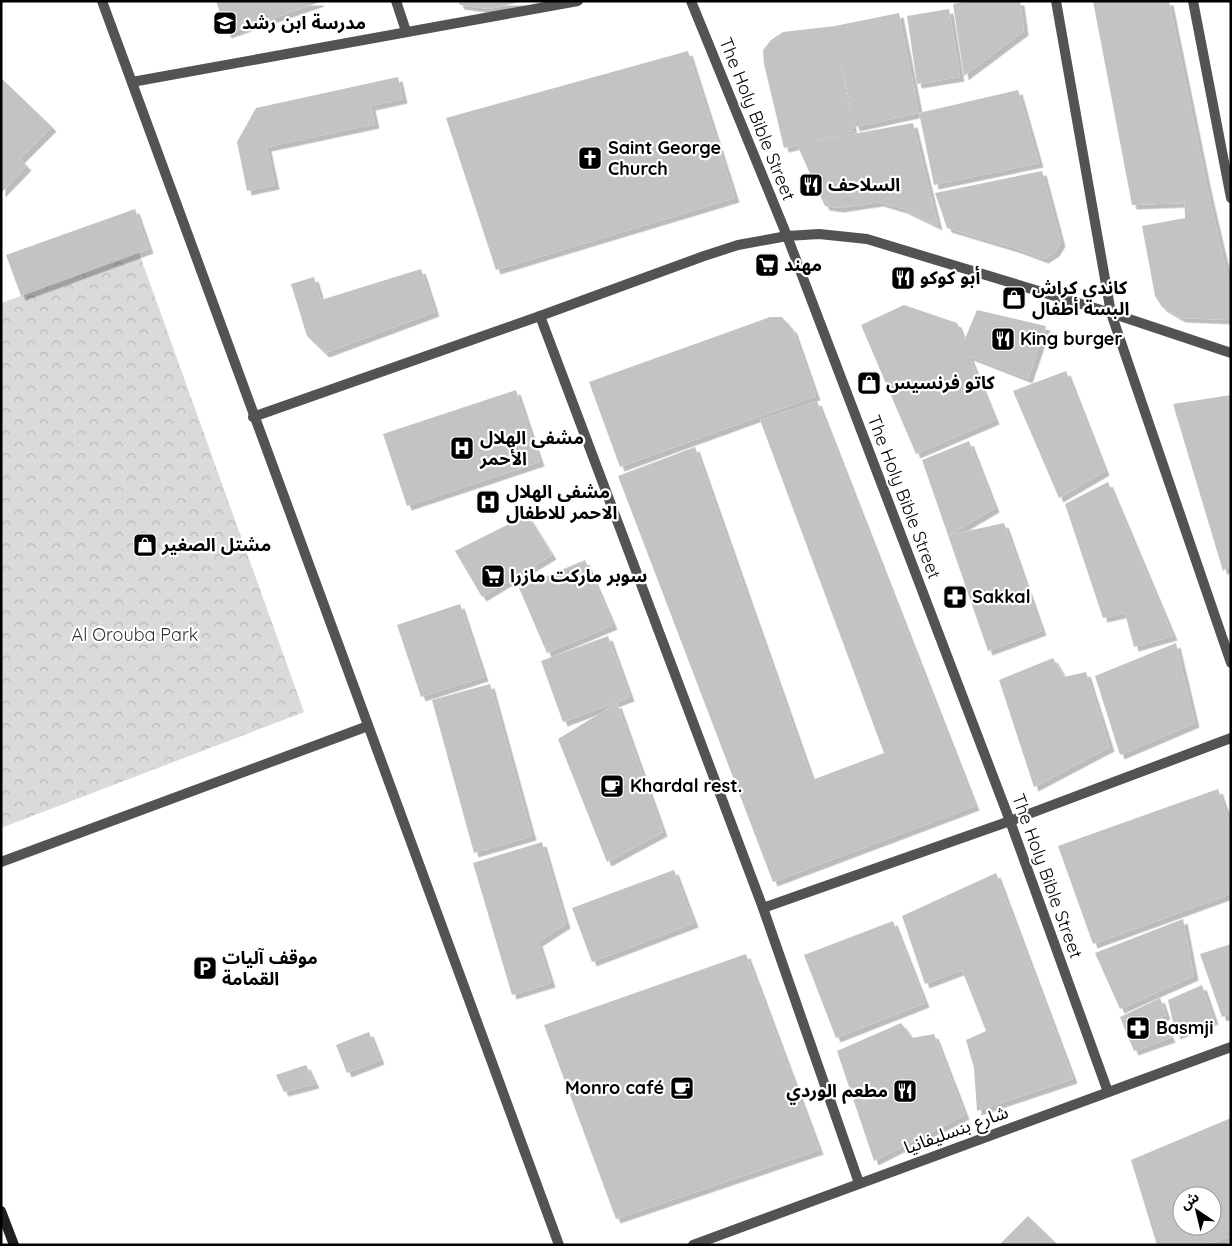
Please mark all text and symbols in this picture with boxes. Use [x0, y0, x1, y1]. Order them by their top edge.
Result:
school or university icon: مدرسة ابن رشد [212, 10, 238, 36]
place label: مدرسة ابن رشد [242, 11, 366, 34]
street label: The Holy Bible Street [714, 34, 801, 204]
place label: Saint George Church [608, 136, 721, 180]
church icon: Saint George Church [577, 145, 603, 171]
restaurant icon: السلاحف [798, 172, 824, 198]
place label: السلاحف [828, 173, 900, 196]
supermarket icon: مهند [754, 252, 780, 278]
place label: مهند [784, 253, 822, 276]
restaurant icon: أبو كوكو [890, 265, 916, 291]
place label: أبو كوكو [920, 265, 980, 289]
place label: كاندي كراش البسة أطفال [1032, 276, 1129, 320]
shop icon: كاندي كراش البسة أطفال [1001, 285, 1027, 311]
restaurant icon: King burger [990, 326, 1016, 352]
place label: King burger [1020, 327, 1122, 350]
shop icon: كاتو فرنسيس [856, 370, 882, 396]
place label: كاتو فرنسيس [886, 371, 996, 394]
street label: The Holy Bible Street [863, 412, 946, 582]
place label: مشفى الهلال الأحمر [479, 426, 584, 470]
hospital icon: مشفى الهلال الأحمر [449, 435, 475, 461]
place label: مشفى الهلال الاحمر للاطفال [506, 480, 617, 524]
hospital icon: مشفى الهلال الاحمر للاطفال [475, 489, 501, 515]
shop icon: مشتل الصغير [132, 532, 158, 558]
place label: مشتل الصغير [161, 533, 271, 556]
supermarket icon: سوبر ماركت مازرا [480, 563, 506, 589]
place label: سوبر ماركت مازرا [510, 564, 647, 587]
pharmacy icon: Sakkal [942, 584, 968, 610]
place label: Sakkal [972, 585, 1031, 608]
park label: Al Orouba Park [72, 623, 198, 646]
cafe icon: Khardal rest. [599, 773, 625, 799]
place label: Khardal rest. [630, 774, 742, 797]
street label: The Holy Bible Street [1007, 790, 1088, 961]
place label: موقف آليات القمامة [222, 946, 318, 990]
parking icon: موقف آليات القمامة [192, 955, 218, 981]
pharmacy icon: Basmji [1125, 1015, 1151, 1041]
place label: Basmji [1156, 1016, 1214, 1039]
cafe icon: Monro café [669, 1075, 695, 1101]
place label: Monro café [565, 1076, 664, 1099]
restaurant icon: مطعم الوردي [892, 1078, 918, 1104]
place label: مطعم الوردي [786, 1079, 888, 1105]
street label: شارع بنسليفانيا [901, 1100, 1012, 1162]
north arrow [1172, 1186, 1222, 1236]
text: ش [1177, 1187, 1203, 1213]

